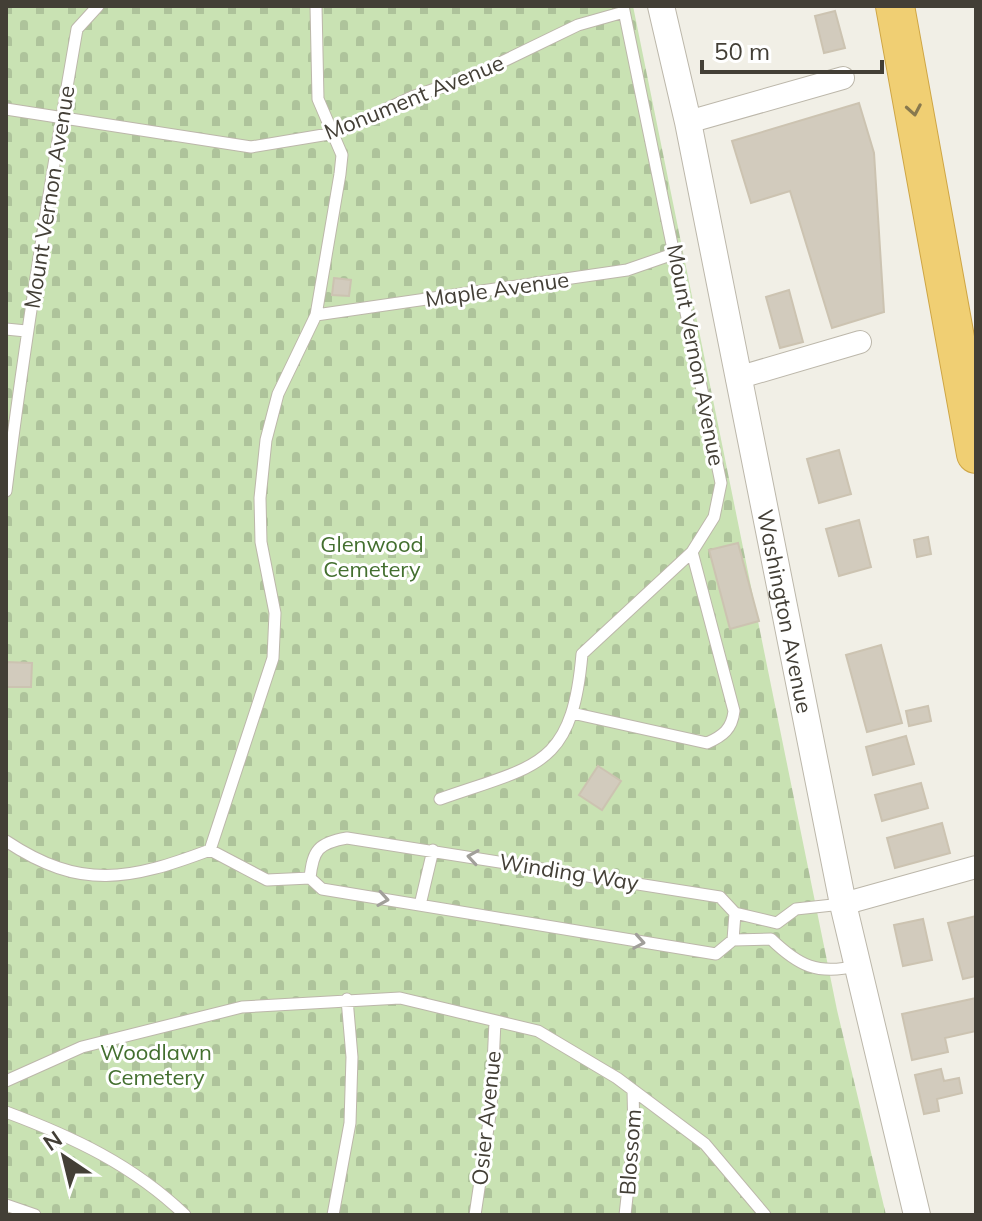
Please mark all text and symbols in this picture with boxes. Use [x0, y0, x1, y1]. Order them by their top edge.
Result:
scale bar [702, 24, 882, 74]
text: 50 m [714, 36, 770, 66]
street label: Monument Avenue [320, 48, 508, 146]
street label: Mount Vernon Avenue [18, 84, 80, 310]
one-way arrow [904, 104, 921, 117]
street label: Mount Vernon Avenue [661, 242, 731, 468]
street label: Maple Avenue [423, 265, 571, 313]
street label: Washington Avenue [751, 507, 819, 716]
park label: Glenwood Cemetery [320, 530, 424, 583]
street label: Winding Way [497, 847, 641, 897]
one-way arrow [466, 849, 480, 866]
one-way arrow [376, 889, 390, 906]
one-way arrow [632, 932, 646, 949]
park label: Woodlawn Cemetery [100, 1038, 212, 1091]
street label: Osier Avenue [465, 1049, 507, 1187]
street label: Blossom [613, 1108, 647, 1196]
north arrow [24, 1117, 104, 1197]
text: N [38, 1124, 67, 1157]

